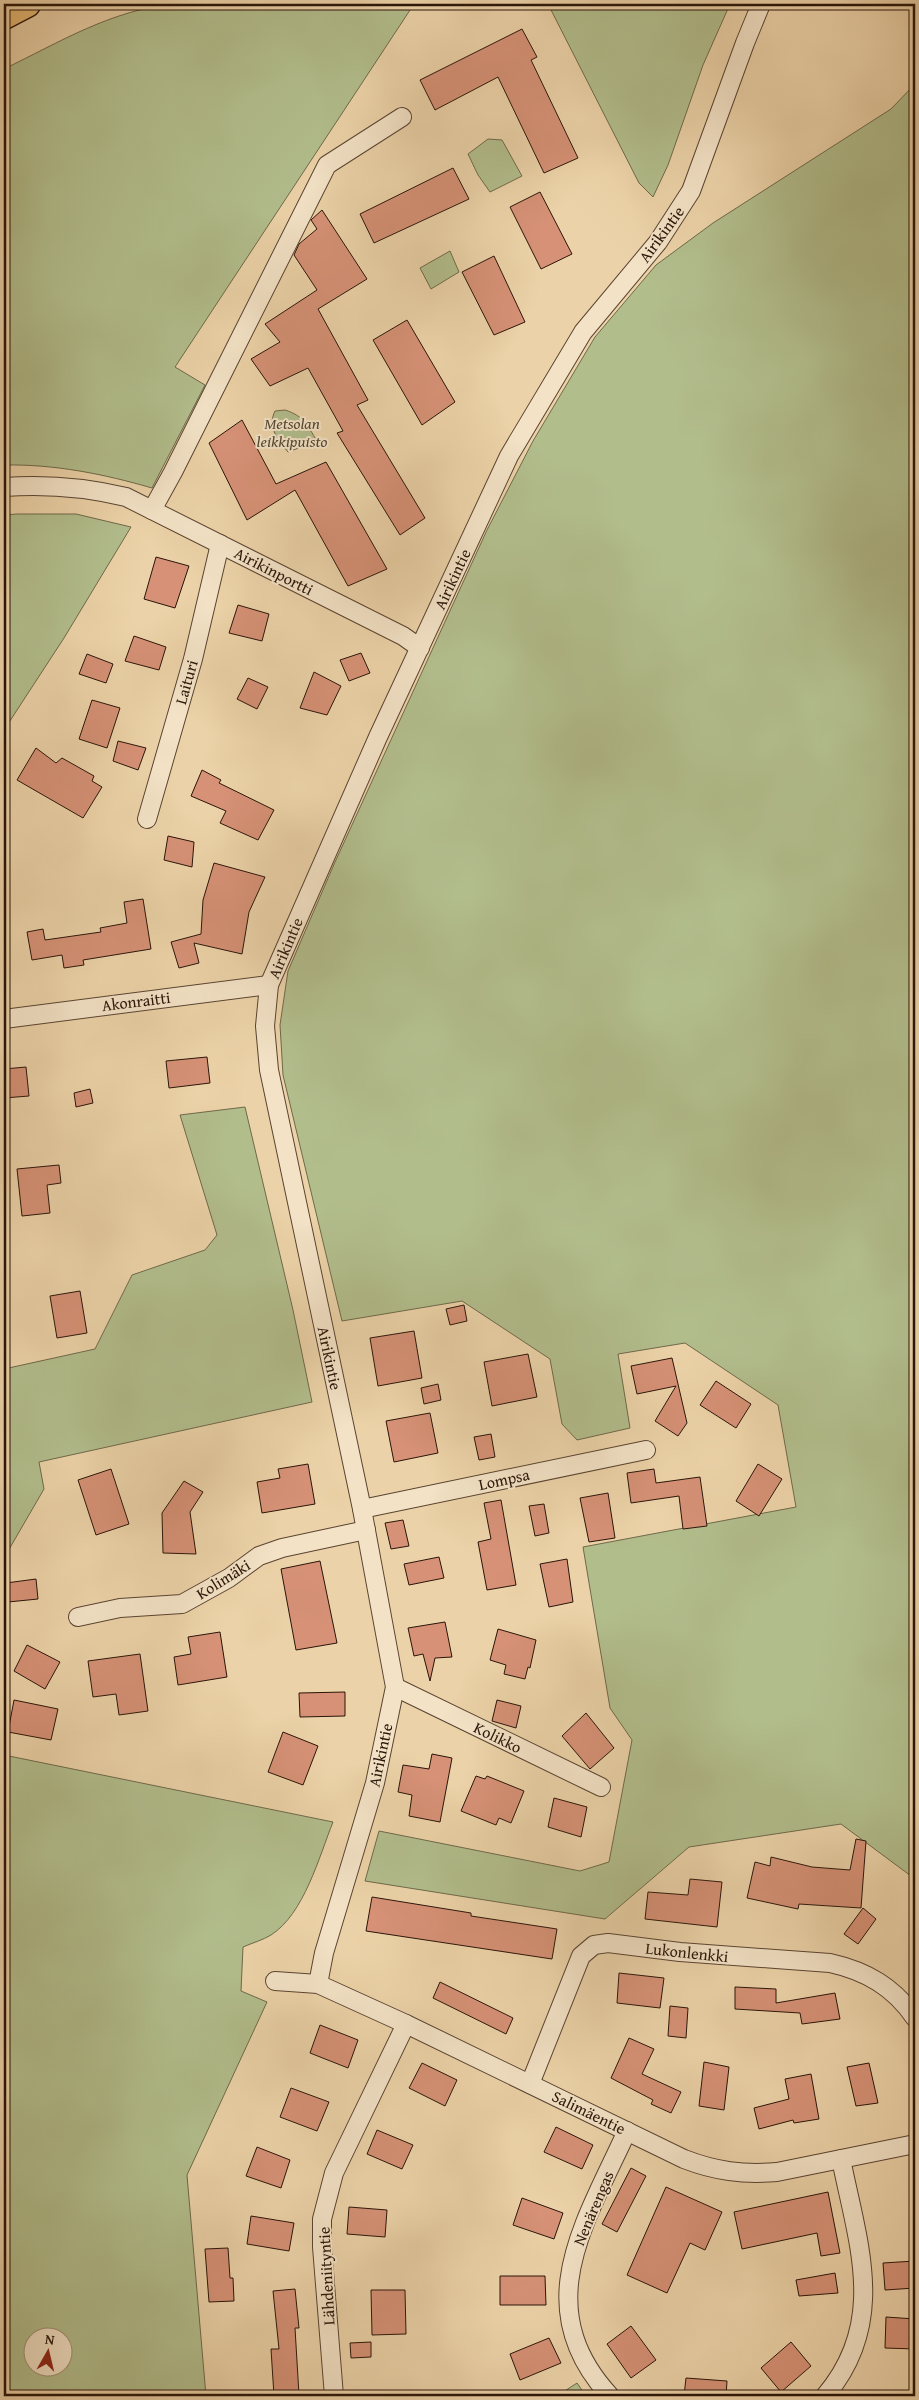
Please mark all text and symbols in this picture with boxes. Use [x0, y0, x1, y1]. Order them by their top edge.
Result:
street label: Airikintie [632, 201, 690, 267]
park label: Metsolan leikkipuisto [257, 411, 328, 453]
street label: Airikinportti [230, 541, 318, 601]
street label: Airikintie [427, 545, 477, 613]
street label: Laituri [168, 656, 204, 707]
street label: Airikintie [261, 914, 309, 982]
street label: Akonraitti [100, 985, 172, 1017]
street label: Airikintie [312, 1324, 348, 1392]
street label: Lompsa [476, 1462, 532, 1496]
street label: Kolimäki [191, 1553, 255, 1605]
street label: Kolikko [470, 1715, 526, 1759]
street label: Airikintie [362, 1721, 398, 1789]
street label: Lukonlenkki [644, 1936, 730, 1968]
street label: Salimäentie [548, 2084, 630, 2140]
street label: Nenärengas [566, 2167, 620, 2249]
street label: Lähdeniityntie [311, 2226, 341, 2326]
north arrow [22, 2328, 72, 2378]
text: N [44, 2329, 56, 2350]

